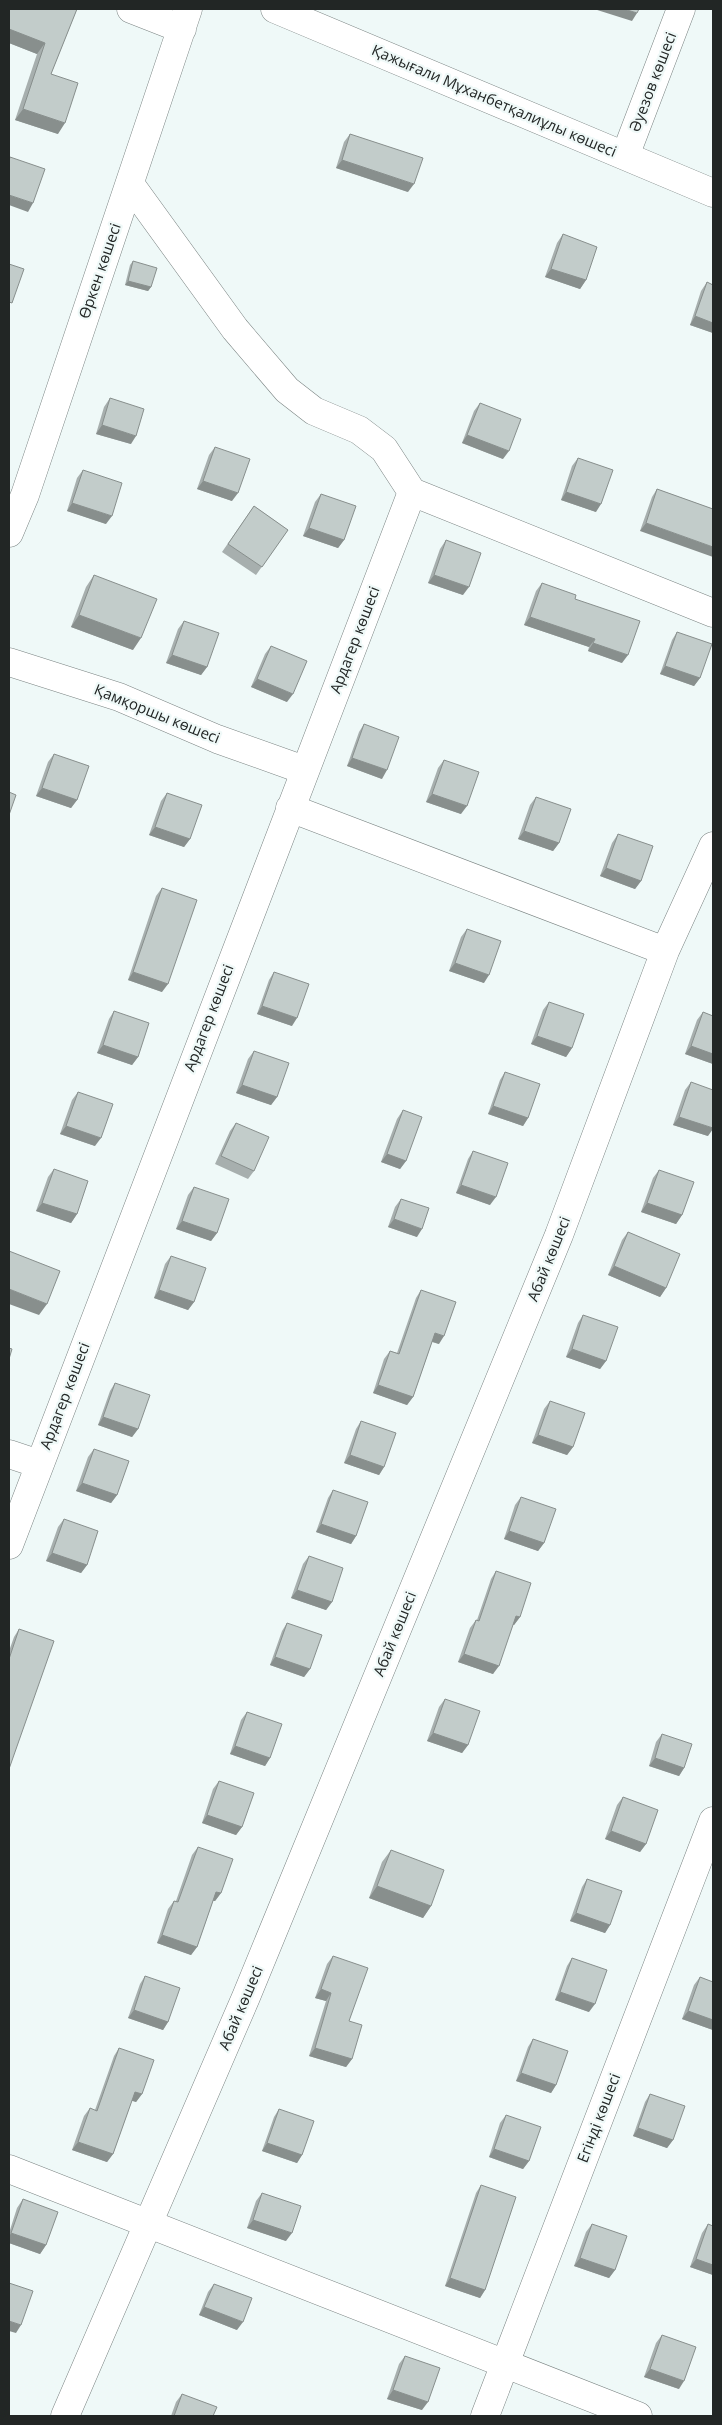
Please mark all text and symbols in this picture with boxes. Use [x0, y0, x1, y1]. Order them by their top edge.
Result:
street label: Әуезов көшесі [624, 29, 680, 134]
street label: Қажығали Мұханбетқалиұлы көшесі [369, 39, 620, 161]
street label: Өркен көшесі [73, 220, 125, 321]
street label: Ардагер көшесі [324, 583, 384, 696]
street label: Қамқоршы көшесі [92, 679, 223, 747]
street label: Ардагер көшесі [178, 961, 238, 1074]
street label: Абай көшесі [522, 1213, 574, 1304]
street label: Ардагер көшесі [34, 1339, 94, 1452]
street label: Абай көшесі [368, 1588, 420, 1679]
street label: Абай көшесі [213, 1962, 267, 2053]
street label: Егінді көшесі [572, 2070, 624, 2165]

